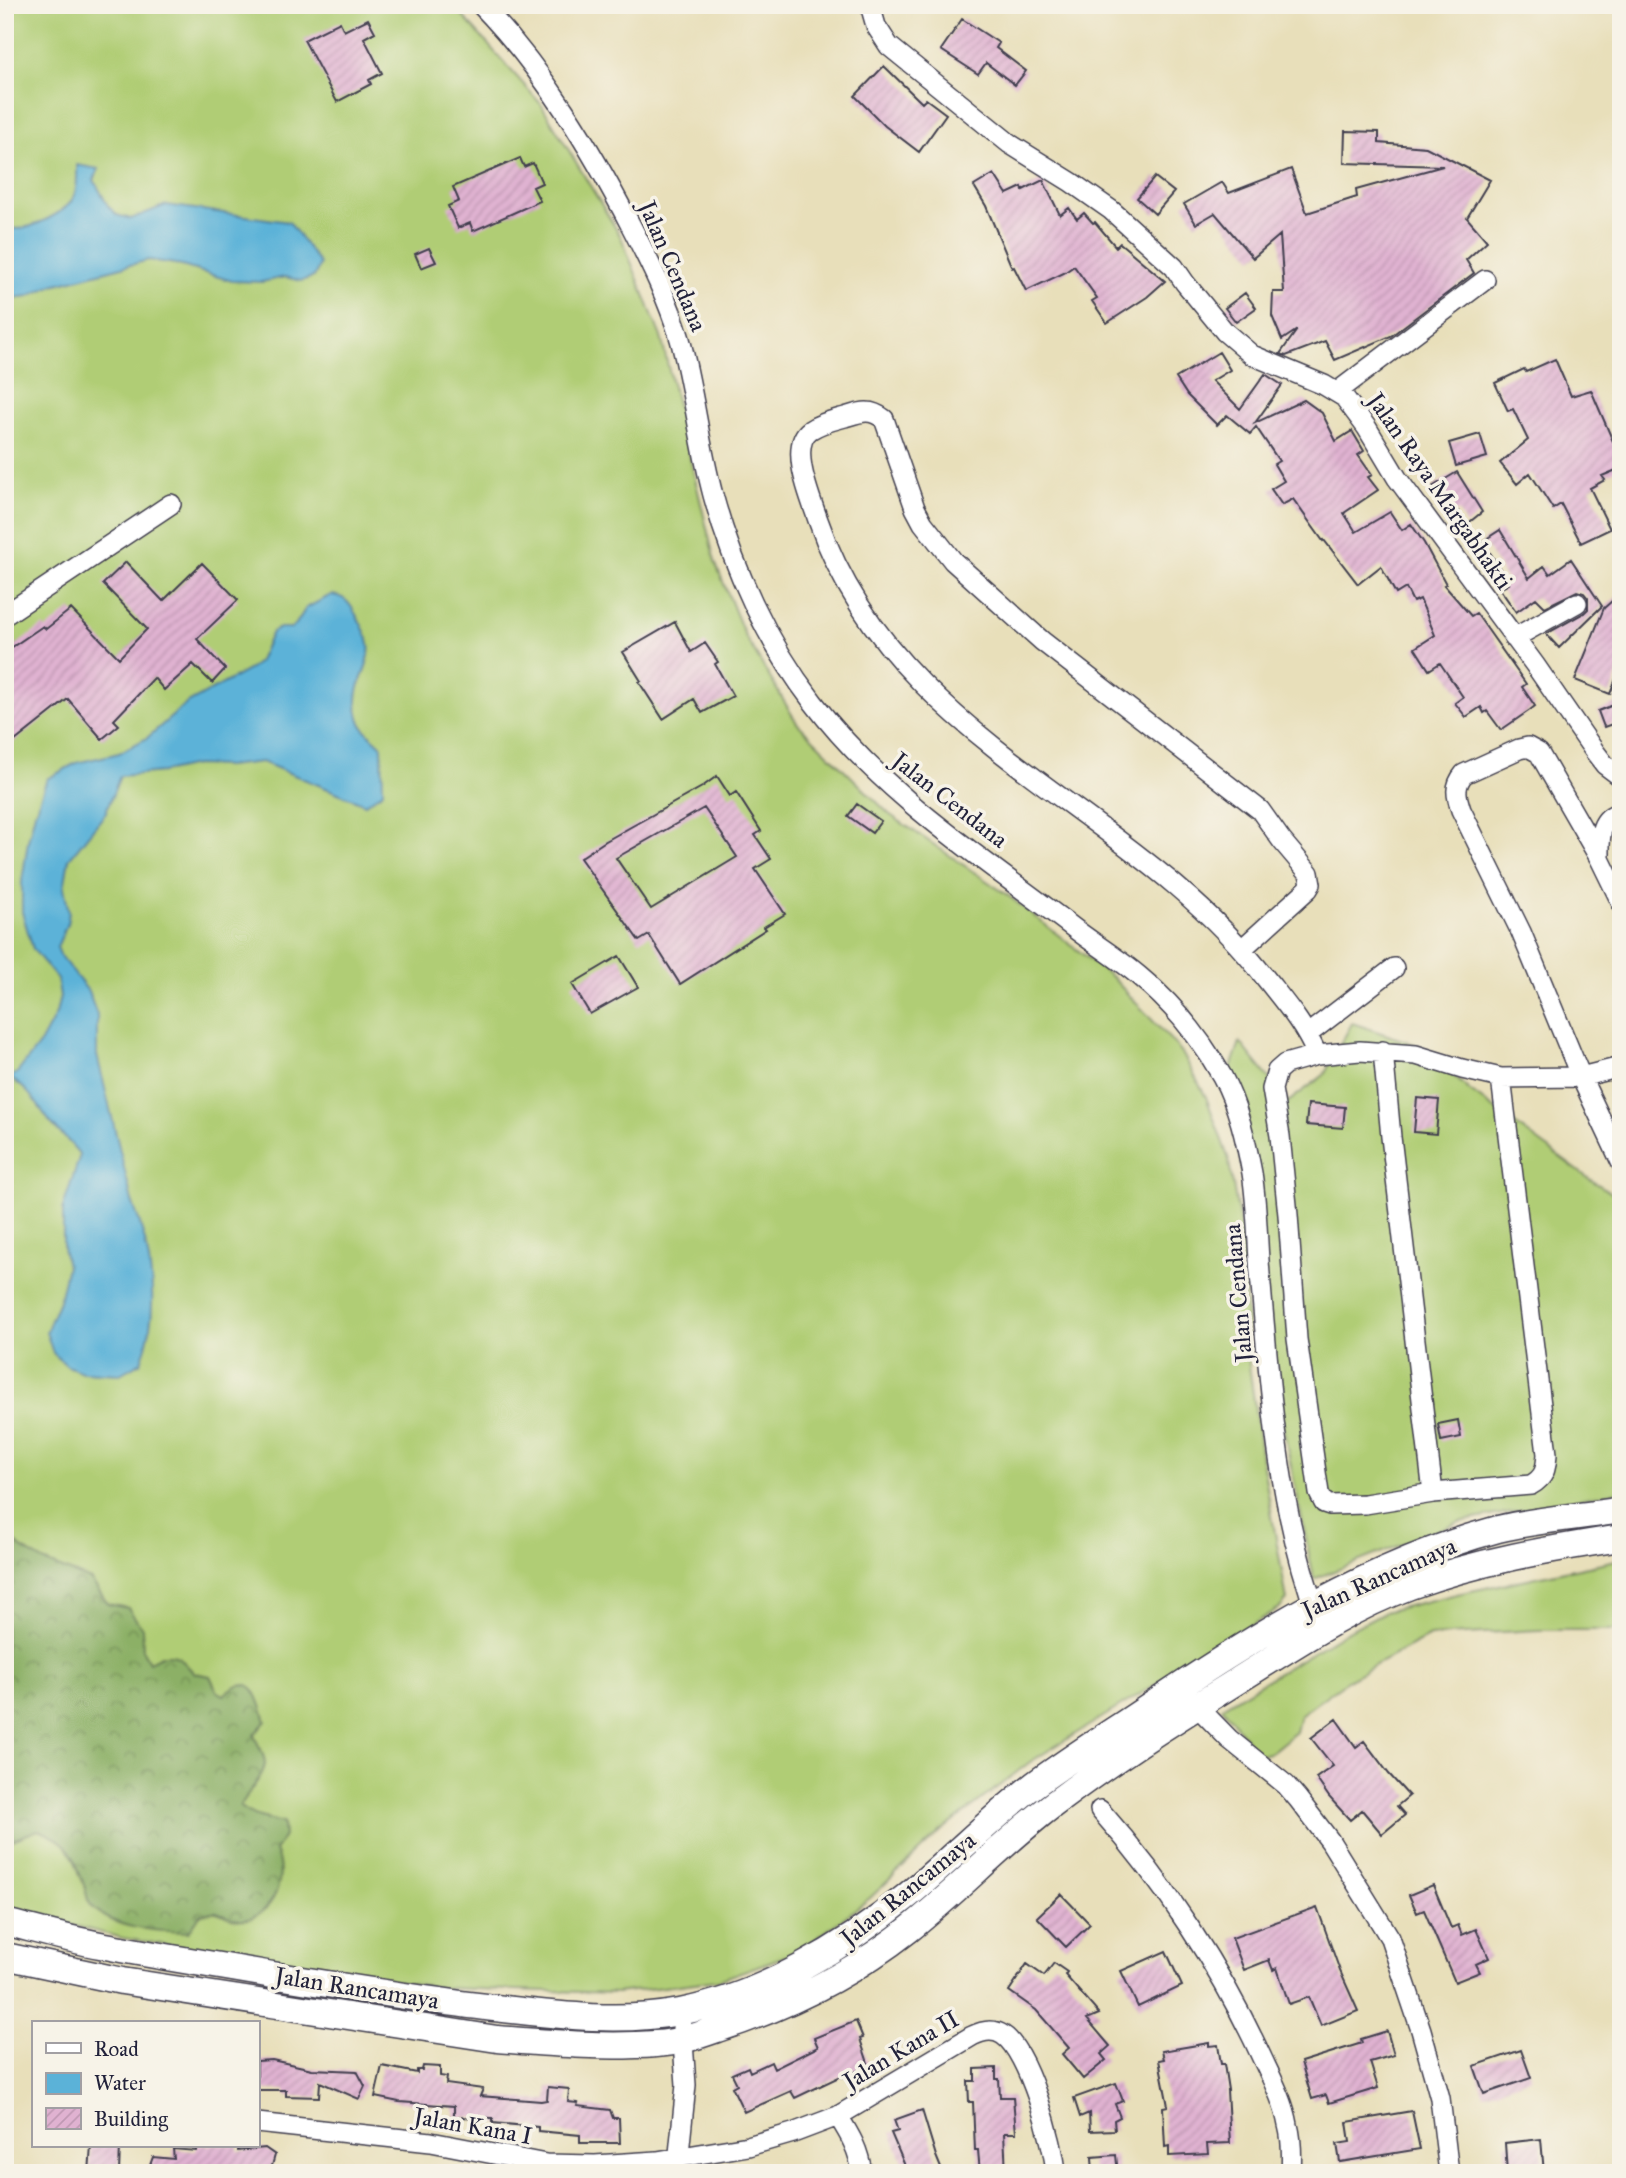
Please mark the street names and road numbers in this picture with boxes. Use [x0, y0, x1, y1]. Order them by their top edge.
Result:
street label: Jalan Cendana [631, 194, 714, 336]
street label: Jalan Raya Margabhakti [1359, 384, 1520, 596]
street label: Jalan Cendana [884, 744, 1015, 855]
street label: Jalan Cendana [1217, 1222, 1259, 1366]
street label: Jalan Rancamaya [1295, 1530, 1462, 1627]
street label: Jalan Rancamaya [832, 1825, 982, 1955]
street label: Jalan Rancamaya [270, 1960, 442, 2016]
street label: Jalan Kana II [835, 2004, 964, 2098]
street label: Jalan Kana I [408, 2100, 535, 2151]

